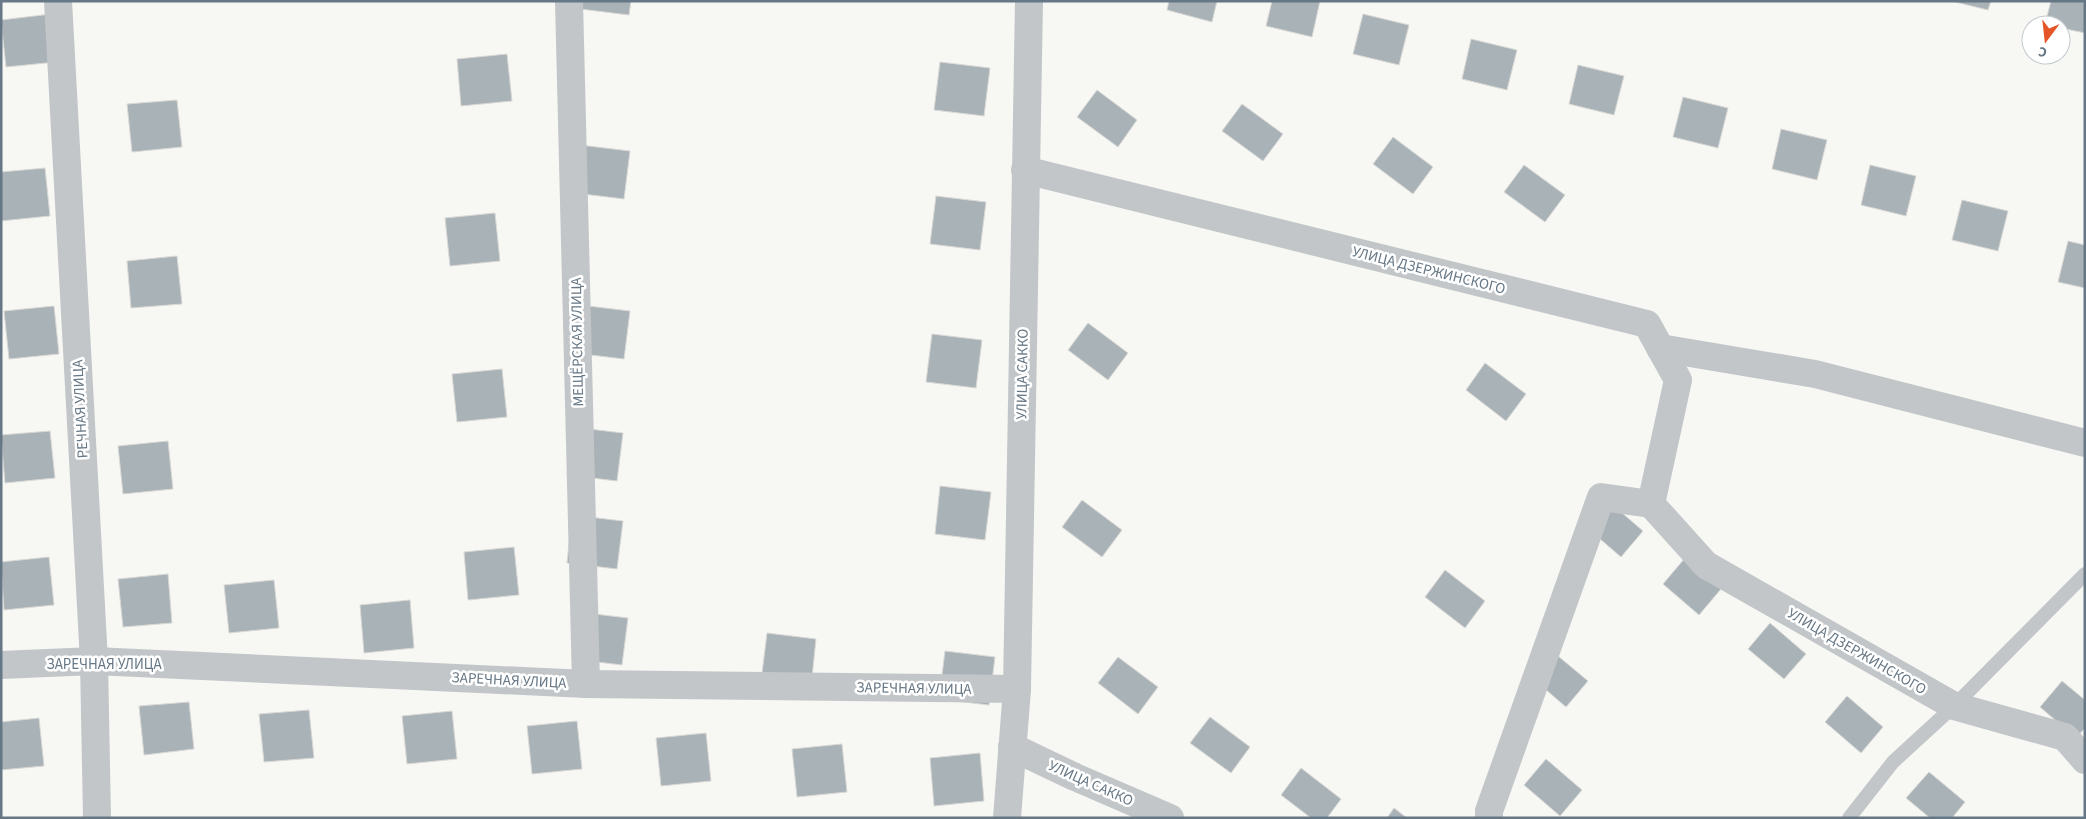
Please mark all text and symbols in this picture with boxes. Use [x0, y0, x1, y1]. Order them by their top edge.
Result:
north arrow [2021, 15, 2071, 65]
text: С [2036, 41, 2049, 62]
street label: УЛИЦА ДЗЕРЖИНСКОГО [1350, 241, 1508, 300]
street label: МЕЩЁРСКАЯ УЛИЦА [566, 276, 589, 407]
street label: УЛИЦА САККО [1011, 328, 1034, 420]
street label: РЕЧНАЯ УЛИЦА [67, 358, 94, 459]
street label: УЛИЦА ДЗЕРЖИНСКОГО [1783, 603, 1930, 700]
street label: ЗАРЕЧНАЯ УЛИЦА [46, 654, 162, 675]
street label: ЗАРЕЧНАЯ УЛИЦА [451, 667, 568, 694]
street label: ЗАРЕЧНАЯ УЛИЦА [856, 677, 973, 700]
street label: УЛИЦА САККО [1045, 755, 1137, 812]

